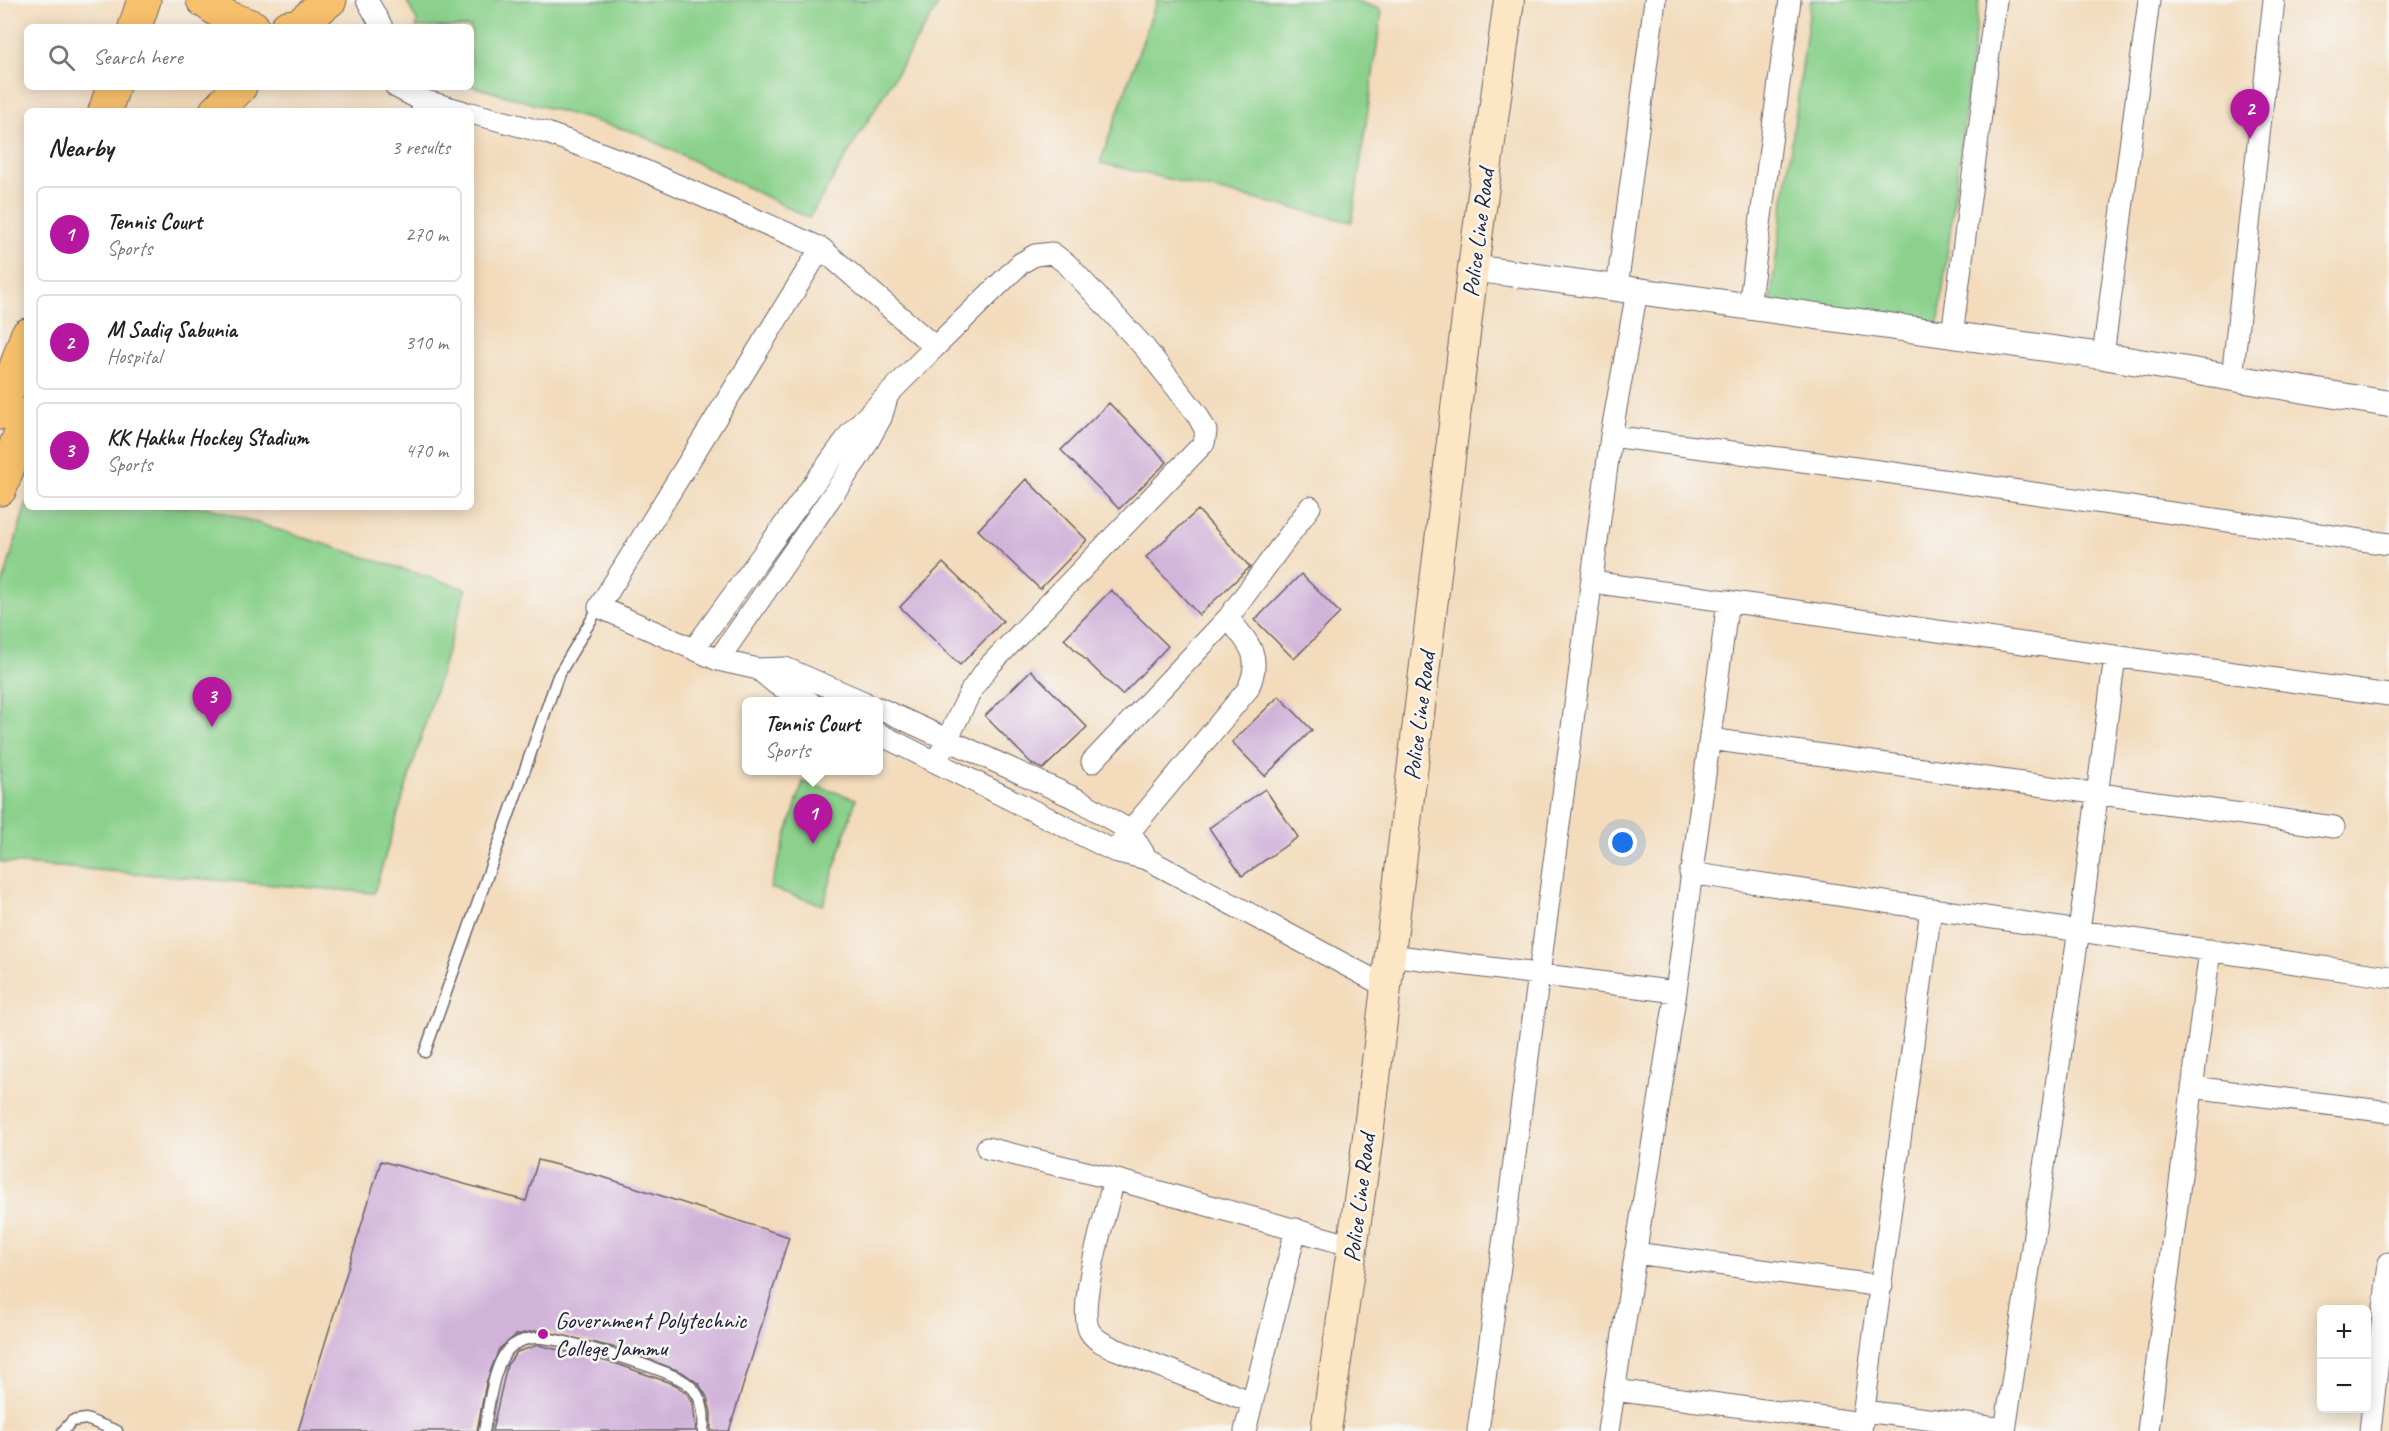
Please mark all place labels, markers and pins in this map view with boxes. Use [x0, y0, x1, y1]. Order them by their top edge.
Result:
pin: 2 [2230, 90, 2270, 139]
pin: 3 [192, 678, 232, 727]
pin: 1 [794, 794, 832, 844]
place label: Government Polytechnic College Jammu [555, 1305, 748, 1363]
marker: Government Polytechnic College Jammu [536, 1327, 550, 1341]

